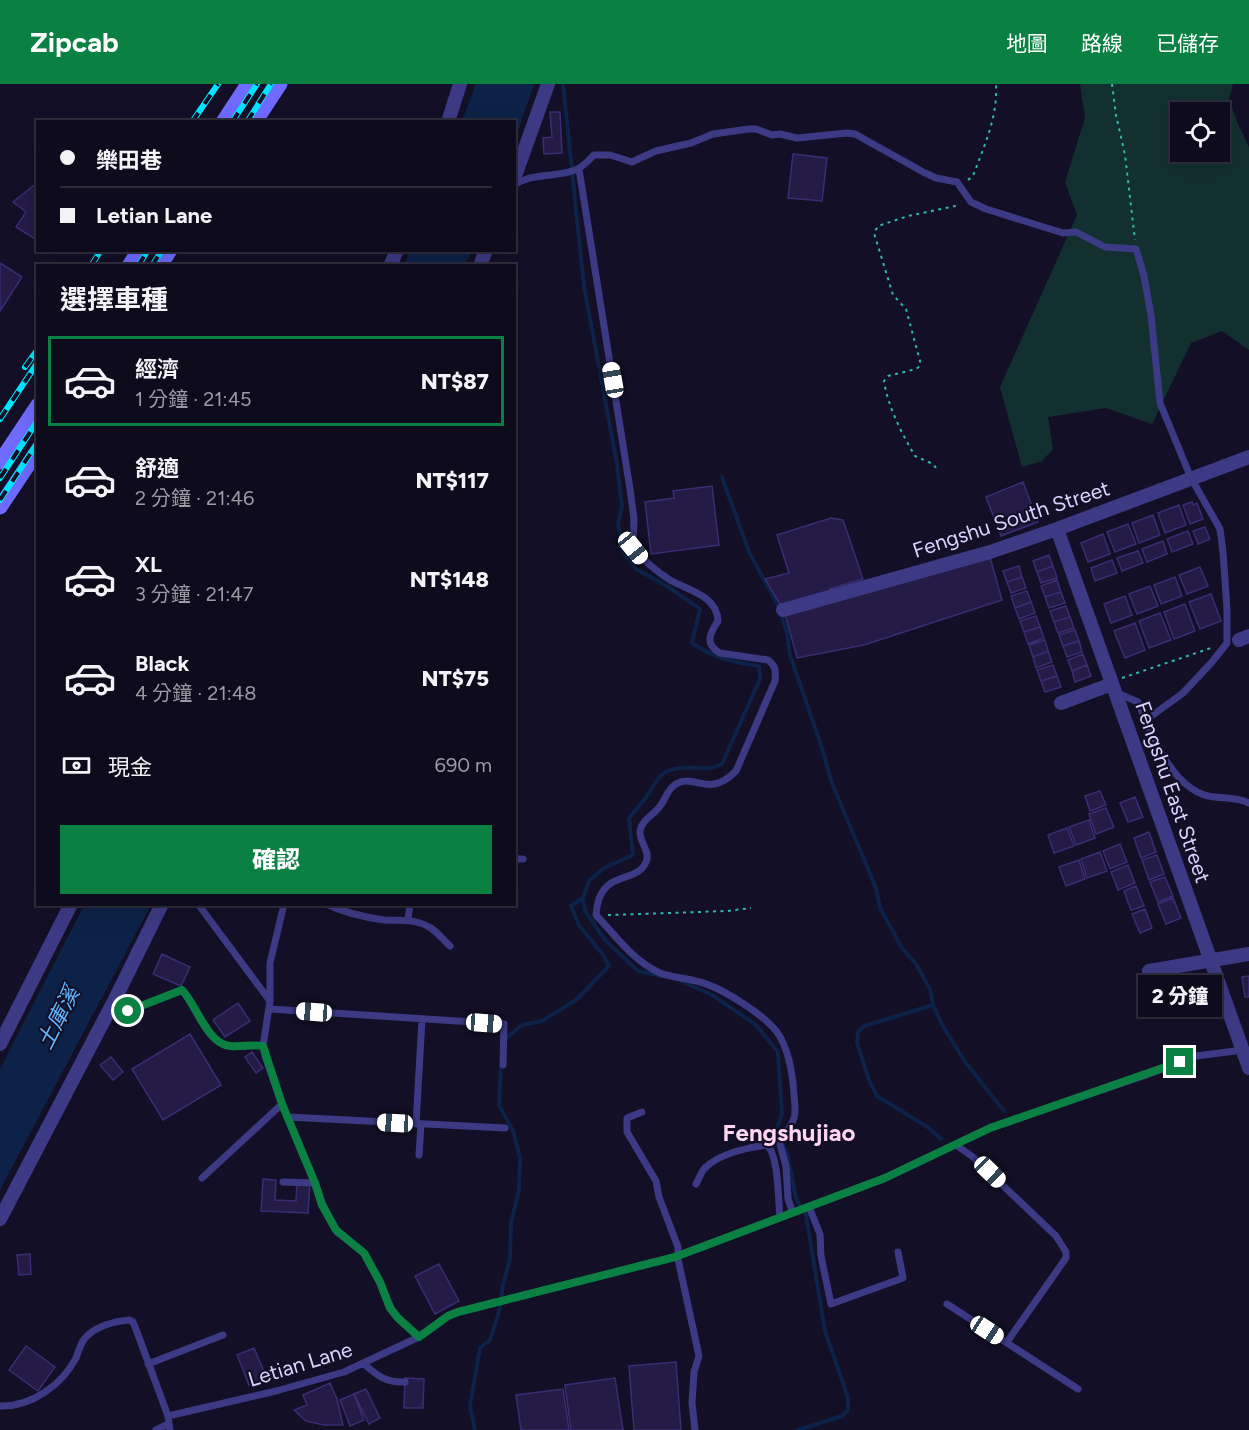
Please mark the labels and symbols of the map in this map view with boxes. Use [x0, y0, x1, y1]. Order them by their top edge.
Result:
car [601, 361, 625, 399]
street label: Fengshu South Street [909, 475, 1113, 563]
car [615, 528, 651, 568]
street label: Fengshu East Street [1130, 698, 1216, 886]
callout: 2 分鐘 [1138, 975, 1222, 1017]
water label: 土庫溪 [31, 980, 86, 1054]
route start [114, 997, 141, 1024]
car [295, 1002, 333, 1022]
car [465, 1013, 503, 1033]
route end [1166, 1048, 1193, 1075]
car [377, 1113, 413, 1133]
district label: Fengshujiao [723, 1118, 856, 1147]
car [971, 1153, 1009, 1191]
car [967, 1313, 1007, 1347]
street label: Letian Lane [245, 1336, 355, 1392]

